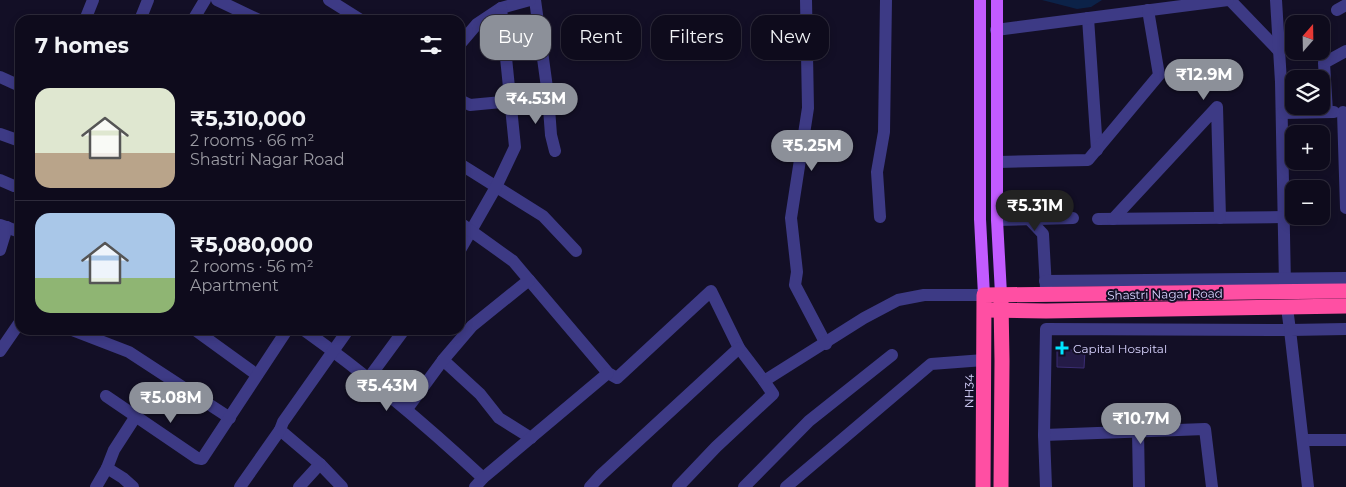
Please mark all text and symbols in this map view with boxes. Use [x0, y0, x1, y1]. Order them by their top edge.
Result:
chip: Buy [480, 15, 551, 60]
chip: Rent [561, 15, 641, 60]
chip: Filters [651, 15, 741, 60]
chip: New [751, 15, 829, 60]
north arrow [1285, 15, 1330, 60]
map controls [1285, 15, 1330, 225]
icon: filters [417, 31, 445, 59]
text: 7 homes [35, 33, 129, 58]
pin: ₹12.9M [1163, 58, 1245, 101]
text: ₹12.9M [1175, 65, 1233, 84]
button: layers [1285, 70, 1330, 115]
pin: ₹4.53M [495, 82, 577, 125]
text: ₹4.53M [506, 89, 566, 108]
text: ₹5,310,000 [190, 106, 306, 131]
icon: home [75, 108, 135, 168]
button: + [1285, 125, 1330, 170]
pin: ₹5.25M [771, 130, 853, 172]
text: 2 rooms · 66 m² [190, 131, 314, 150]
text: ₹5.25M [782, 136, 842, 155]
text: Shastri Nagar Road [190, 150, 344, 169]
button: − [1285, 180, 1330, 225]
pin: ₹5.31M [994, 190, 1076, 232]
text: ₹5.31M [1007, 196, 1063, 215]
text: ₹5,080,000 [190, 232, 313, 257]
icon: home [75, 233, 135, 293]
text: 2 rooms · 56 m² [190, 257, 314, 276]
text: Apartment [190, 276, 279, 295]
street label: Shastri Nagar Road [1107, 285, 1223, 303]
marker: Capital Hospital [1055, 341, 1069, 355]
place label: Capital Hospital [1073, 341, 1167, 356]
pin: ₹5.43M [346, 370, 428, 412]
street label: NH34 [961, 374, 977, 408]
text: ₹5.43M [357, 376, 417, 395]
pin: ₹5.08M [130, 382, 212, 424]
text: ₹5.08M [140, 388, 202, 407]
pin: ₹10.7M [1100, 402, 1182, 445]
text: ₹10.7M [1112, 409, 1170, 428]

